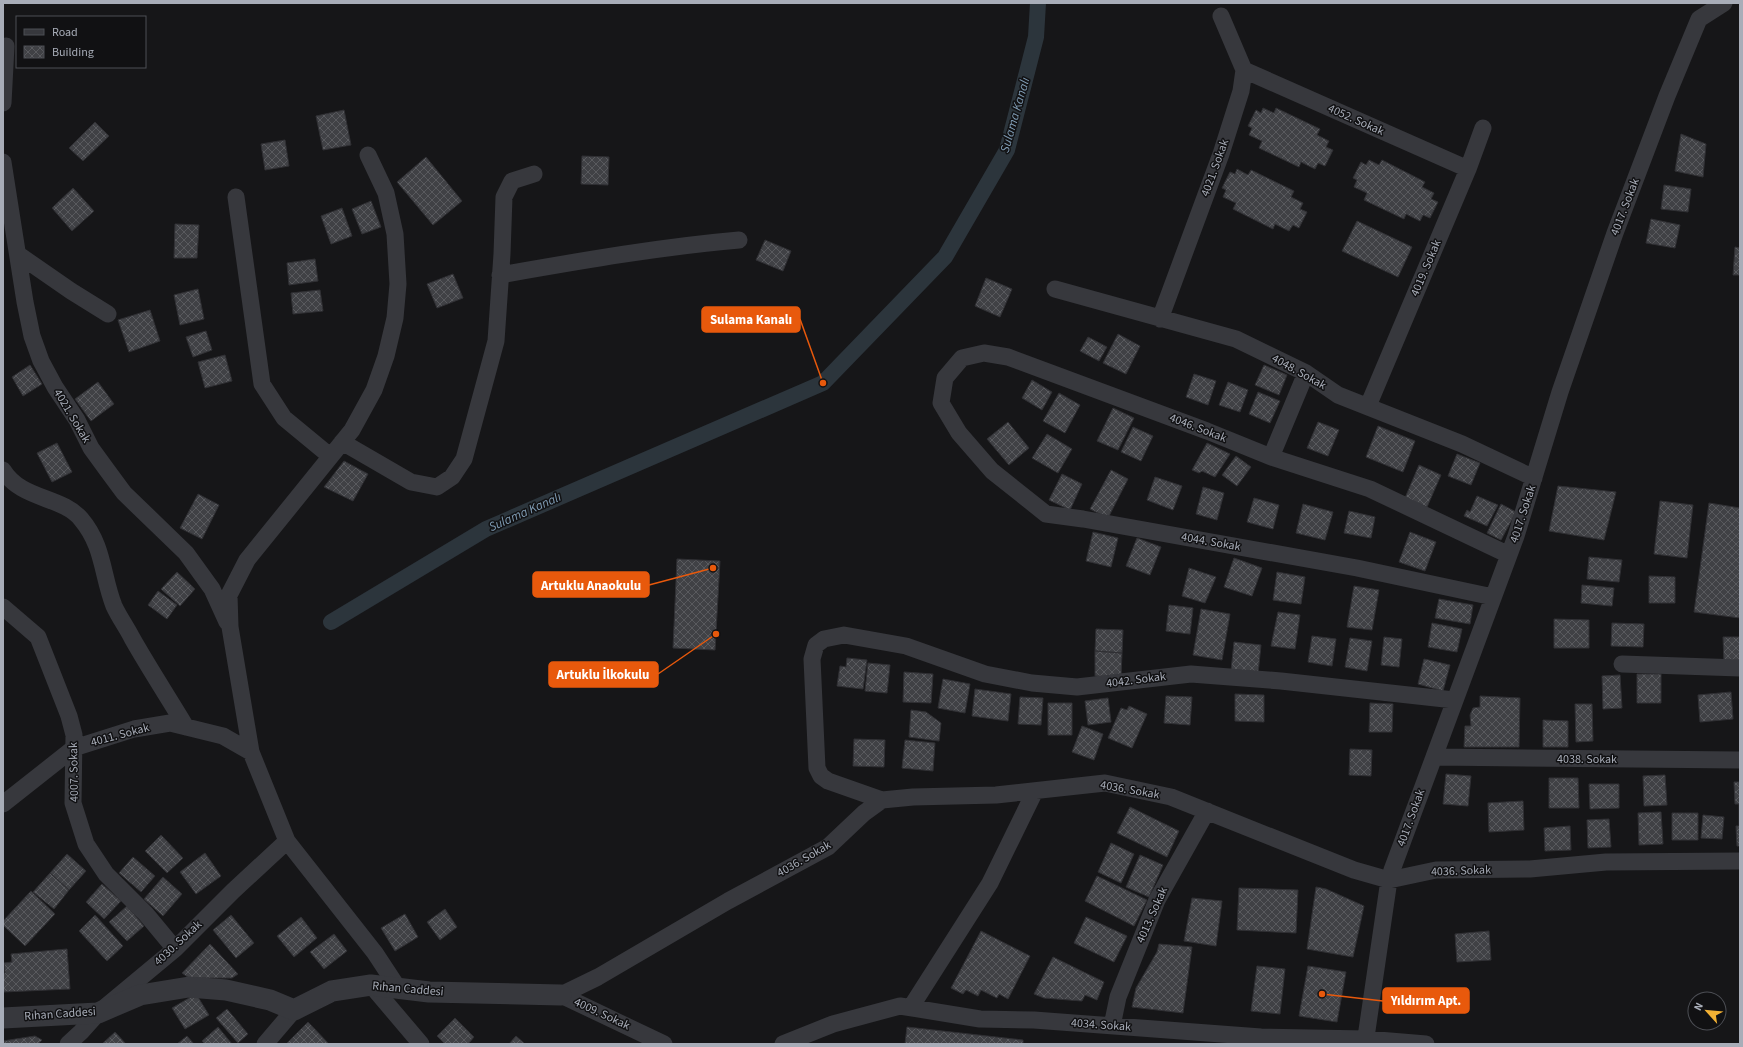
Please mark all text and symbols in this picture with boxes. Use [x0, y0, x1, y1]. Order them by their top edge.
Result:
legend [16, 16, 146, 68]
text: Road [52, 24, 78, 41]
text: Building [52, 44, 94, 61]
water label: Sulama Kanalı [996, 75, 1034, 155]
street label: 4052. Sokak [1325, 100, 1387, 140]
street label: 4021. Sokak [1197, 137, 1233, 199]
street label: 4017. Sokak [1606, 176, 1644, 238]
street label: 4019. Sokak [1406, 237, 1446, 299]
callout: Sulama Kanalı [702, 307, 800, 332]
text: Sulama Kanalı [710, 311, 792, 329]
street label: 4048. Sokak [1269, 350, 1329, 394]
street label: 4021. Sokak [49, 386, 95, 446]
street label: 4046. Sokak [1167, 409, 1229, 447]
street label: 4017. Sokak [1506, 483, 1540, 545]
water label: Sulama Kanalı [486, 488, 564, 536]
street label: 4044. Sokak [1180, 528, 1242, 556]
callout: Artuklu Anaokulu [533, 572, 649, 597]
text: Artuklu Anaokulu [540, 577, 641, 595]
callout: Artuklu İlkokulu [549, 662, 658, 687]
text: Artuklu İlkokulu [556, 666, 649, 684]
street label: 4042. Sokak [1105, 668, 1167, 692]
street label: 4011. Sokak [89, 719, 151, 751]
street label: 4007. Sokak [65, 742, 83, 802]
street label: 4038. Sokak [1557, 751, 1617, 768]
street label: 4036. Sokak [1099, 776, 1161, 804]
street label: 4017. Sokak [1393, 787, 1429, 849]
street label: 4036. Sokak [774, 837, 834, 881]
street label: 4036. Sokak [1431, 861, 1491, 881]
street label: 4013. Sokak [1132, 884, 1172, 946]
street label: 4030. Sokak [150, 916, 206, 970]
street label: Rıhan Caddesi [372, 977, 444, 1001]
callout: Yıldırım Apt. [1383, 988, 1469, 1013]
north arrow [1687, 991, 1727, 1031]
text: Yıldırım Apt. [1390, 992, 1461, 1010]
street label: 4009. Sokak [571, 994, 633, 1034]
text: N [1690, 1000, 1707, 1013]
street label: Rıhan Caddesi [24, 1003, 96, 1025]
street label: 4034. Sokak [1070, 1014, 1132, 1036]

